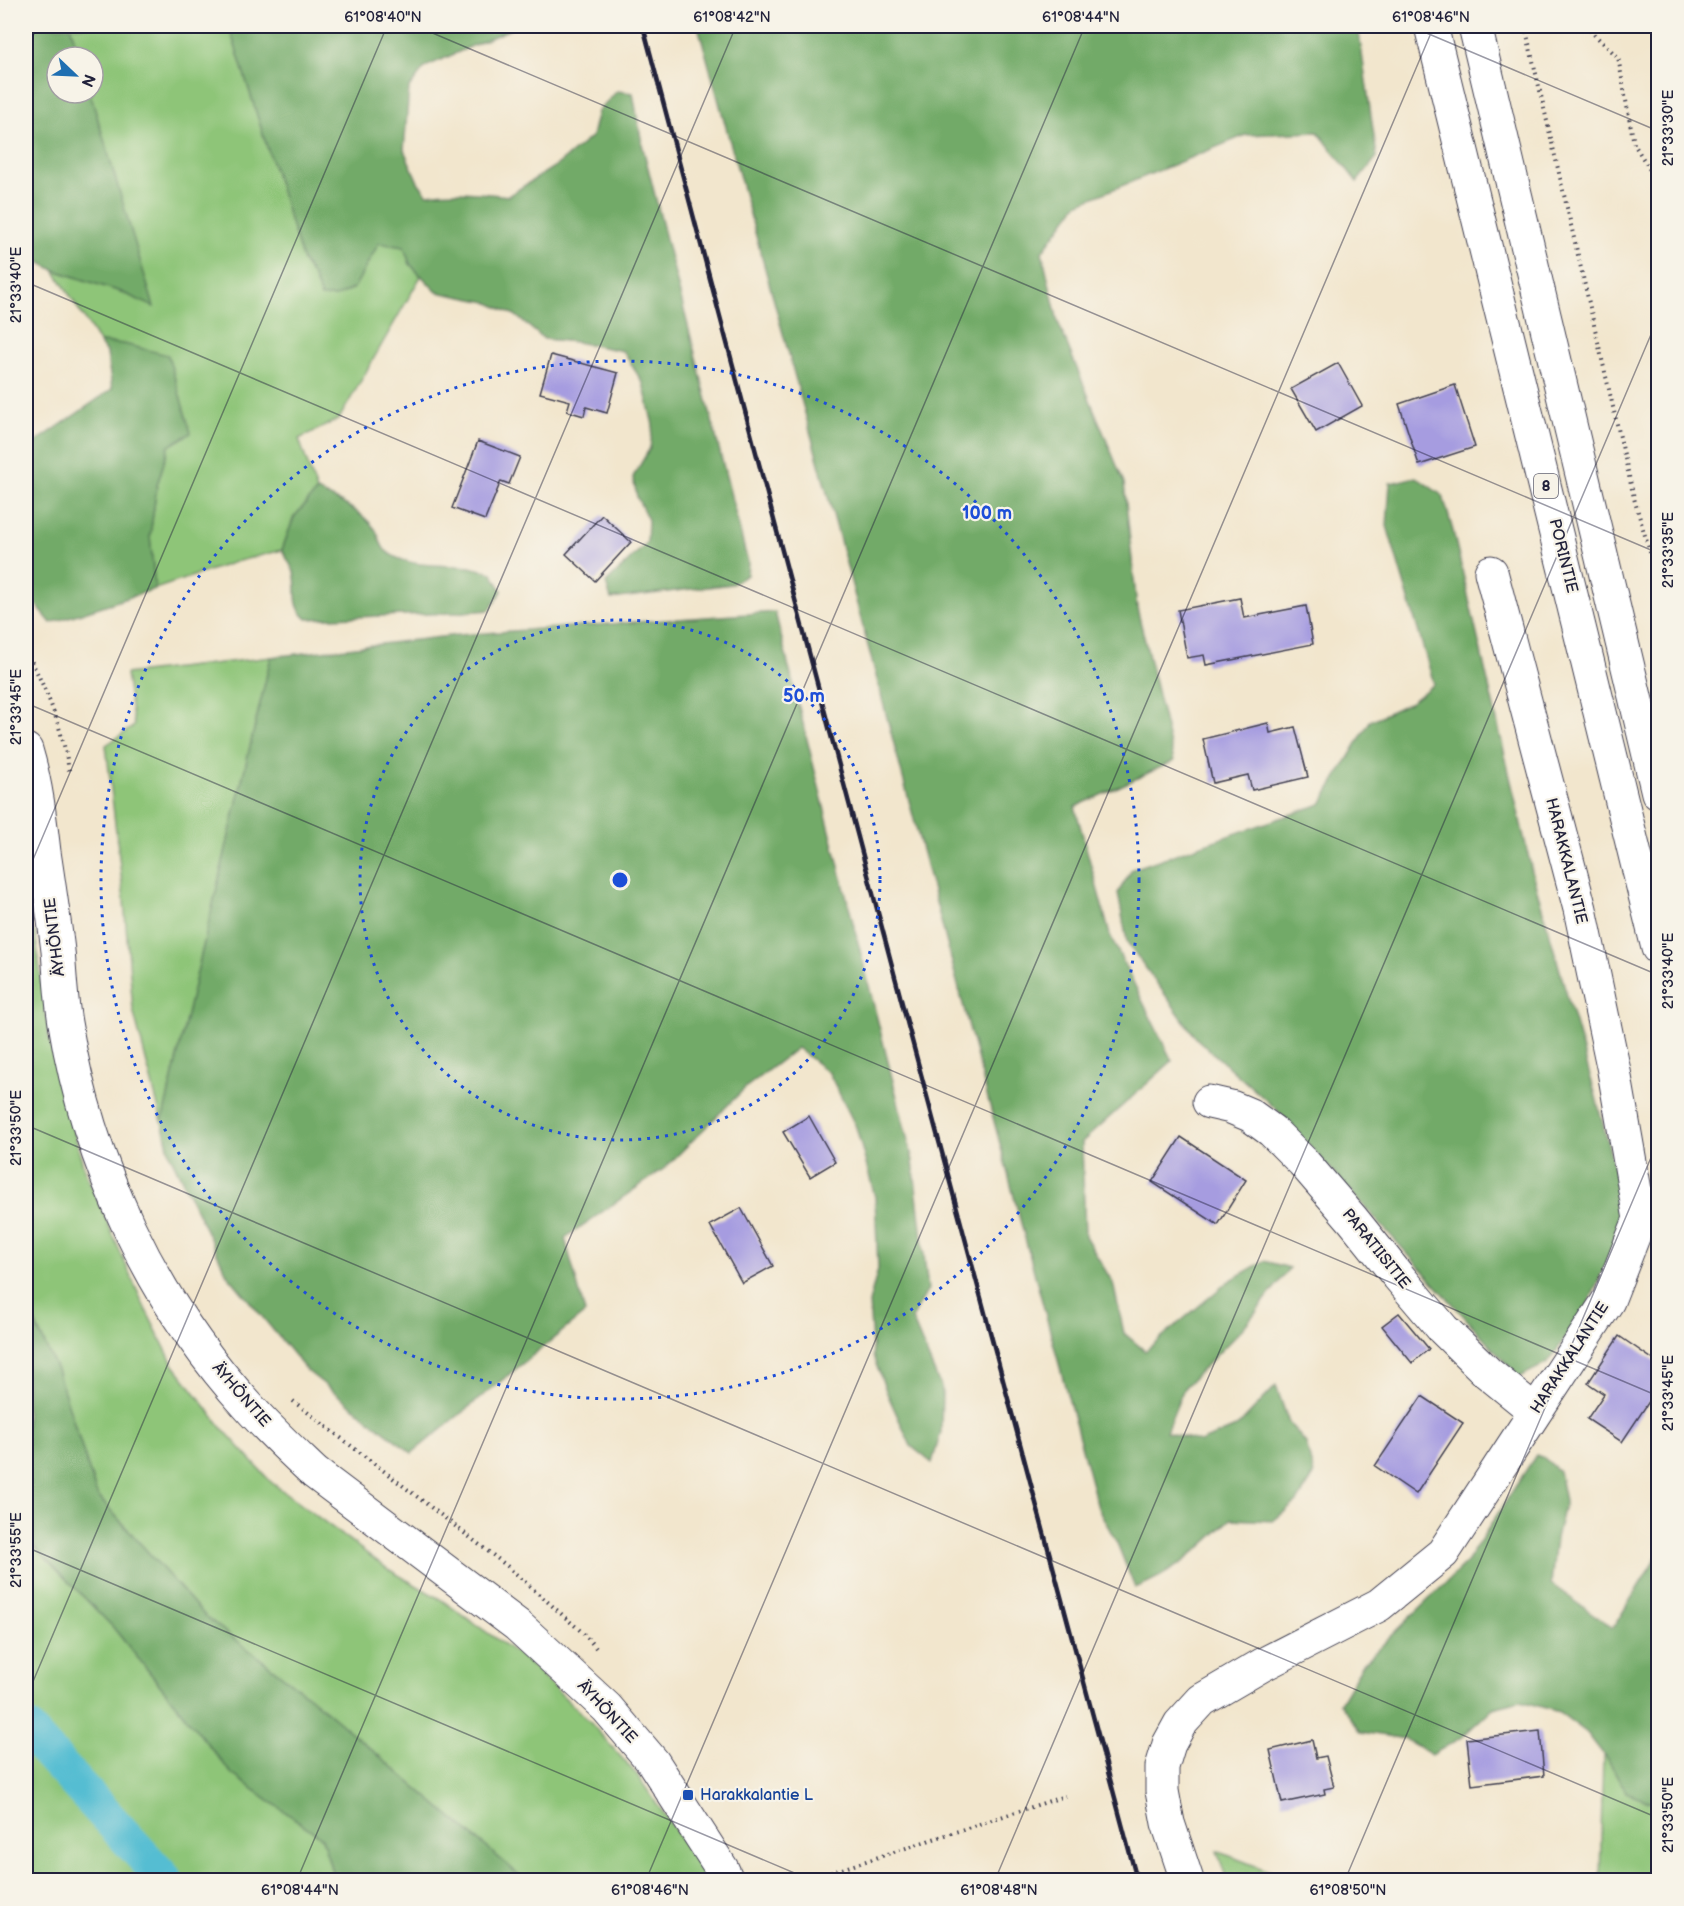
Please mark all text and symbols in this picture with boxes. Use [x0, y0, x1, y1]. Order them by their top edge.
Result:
text: 61°08'40"N [344, 8, 422, 27]
text: 61°08'42"N [693, 8, 771, 27]
text: 61°08'44"N [1042, 8, 1120, 27]
text: 61°08'46"N [1392, 8, 1470, 27]
north arrow [45, 45, 105, 105]
text: N [76, 71, 99, 90]
text: 21°33'30"E [1659, 90, 1678, 166]
text: 21°33'40"E [7, 247, 26, 323]
road number: 8 [1534, 474, 1558, 498]
text: 100 m [962, 503, 1012, 524]
text: 21°33'35"E [1659, 512, 1678, 588]
street label: PORINTIE [1545, 517, 1581, 595]
text: 21°33'45"E [7, 669, 26, 745]
text: 50 m [783, 686, 825, 707]
street label: HARAKKALANTIE [1541, 796, 1591, 926]
centre of rings [610, 870, 630, 890]
street label: ÄYHÖNTIE [39, 897, 69, 978]
text: 21°33'40"E [1659, 933, 1678, 1009]
text: 21°33'50"E [7, 1090, 26, 1166]
street label: PARATIISITIE [1338, 1205, 1414, 1293]
street label: HARAKKALANTIE [1527, 1299, 1613, 1417]
text: 21°33'45"E [1659, 1355, 1678, 1431]
street label: ÄYHÖNTIE [208, 1358, 276, 1431]
text: 21°33'55"E [7, 1512, 26, 1588]
street label: ÄYHÖNTIE [573, 1675, 642, 1747]
text: 21°33'50"E [1659, 1777, 1678, 1853]
place label: Harakkalantie L [700, 1786, 814, 1805]
marker: Harakkalantie L [681, 1788, 695, 1802]
text: 61°08'44"N [261, 1881, 339, 1900]
text: 61°08'46"N [611, 1881, 689, 1900]
text: 61°08'48"N [960, 1881, 1038, 1900]
text: 61°08'50"N [1309, 1881, 1387, 1900]

